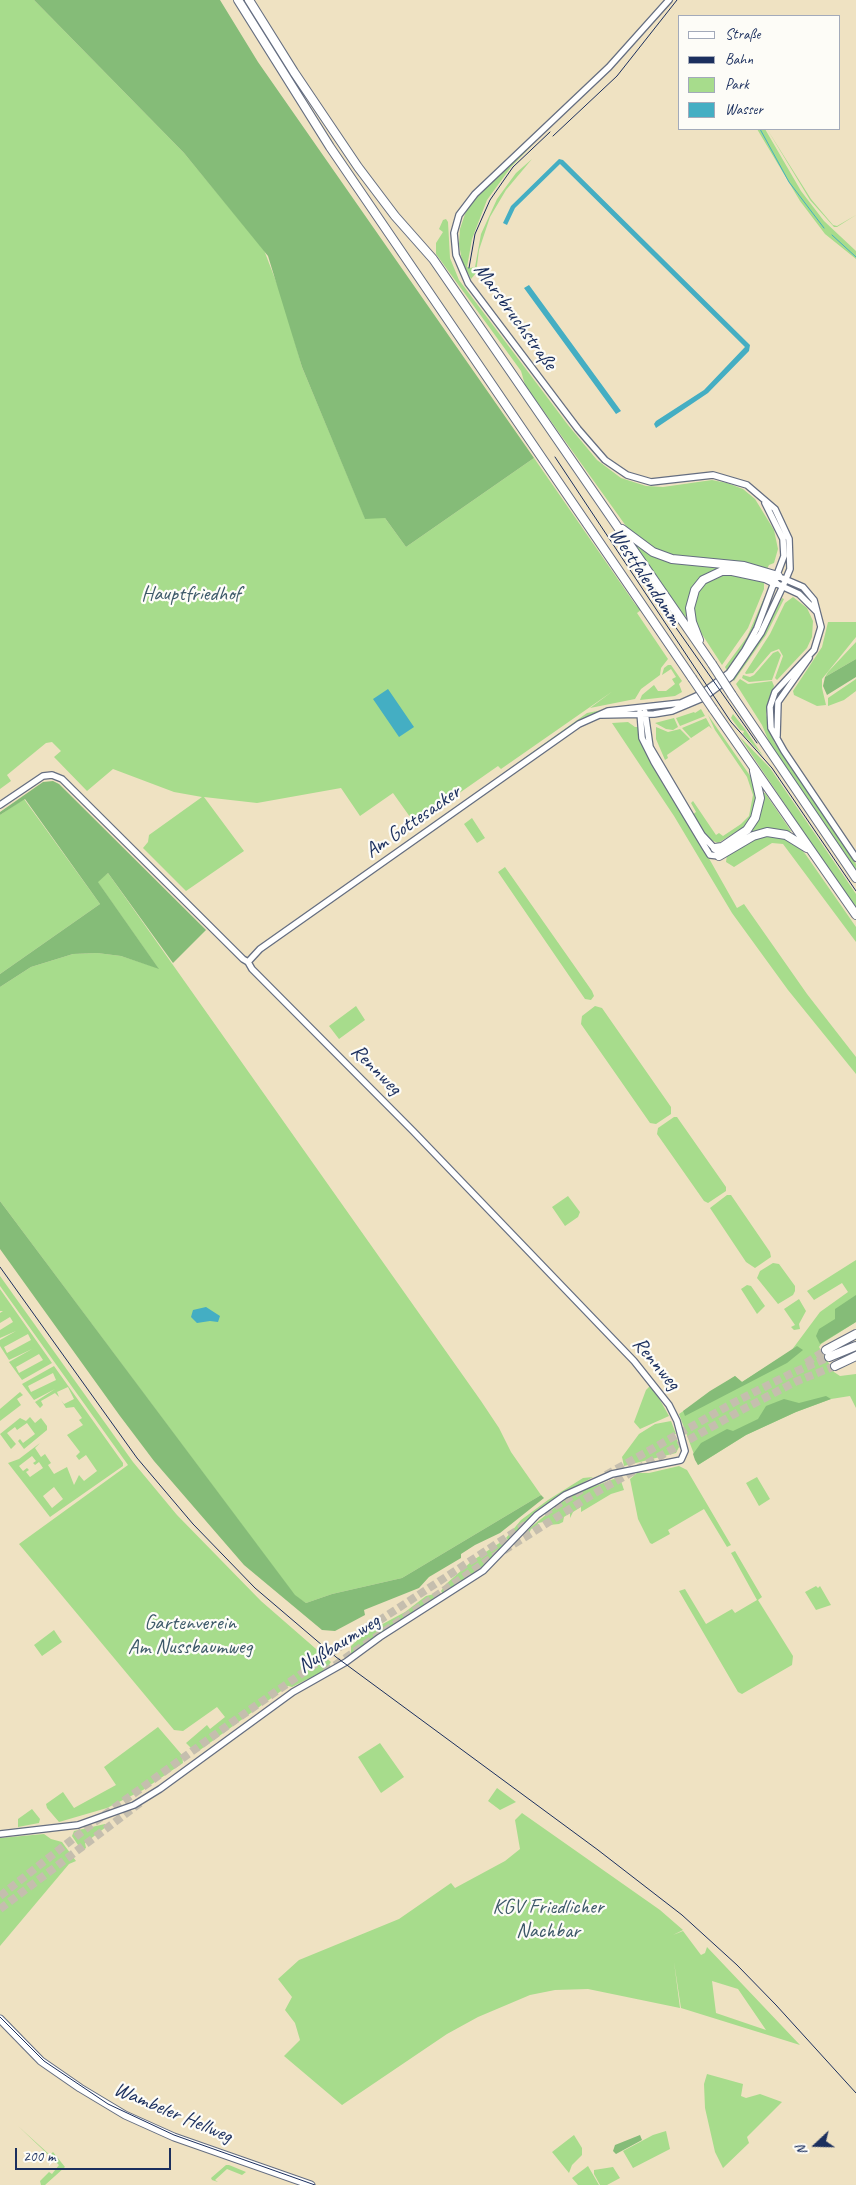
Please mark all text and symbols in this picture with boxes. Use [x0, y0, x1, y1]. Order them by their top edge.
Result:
legend [678, 15, 841, 130]
text: Straße [725, 25, 760, 44]
text: Bahn [725, 50, 753, 69]
text: Park [725, 75, 749, 94]
text: Wasser [725, 100, 763, 119]
street label: Marsbruchstraße [468, 259, 562, 375]
street label: Westfalendamm [603, 523, 687, 631]
park label: Hauptfriedhof [141, 581, 241, 607]
street label: Am Gottesacker [360, 780, 466, 864]
street label: Rennweg [345, 1039, 407, 1101]
street label: Rennweg [626, 1332, 686, 1396]
street label: Nußbaumweg [293, 1609, 385, 1679]
park label: Gartenverein Am Nussbaumweg [128, 1610, 252, 1660]
park label: KGV Friedlicher Nachbar [493, 1894, 603, 1944]
street label: Wambeler Hellweg [110, 2077, 236, 2149]
north arrow [791, 2120, 841, 2170]
scale bar [18, 2138, 174, 2170]
text: N [792, 2143, 811, 2158]
text: 200 m [23, 2147, 55, 2166]

